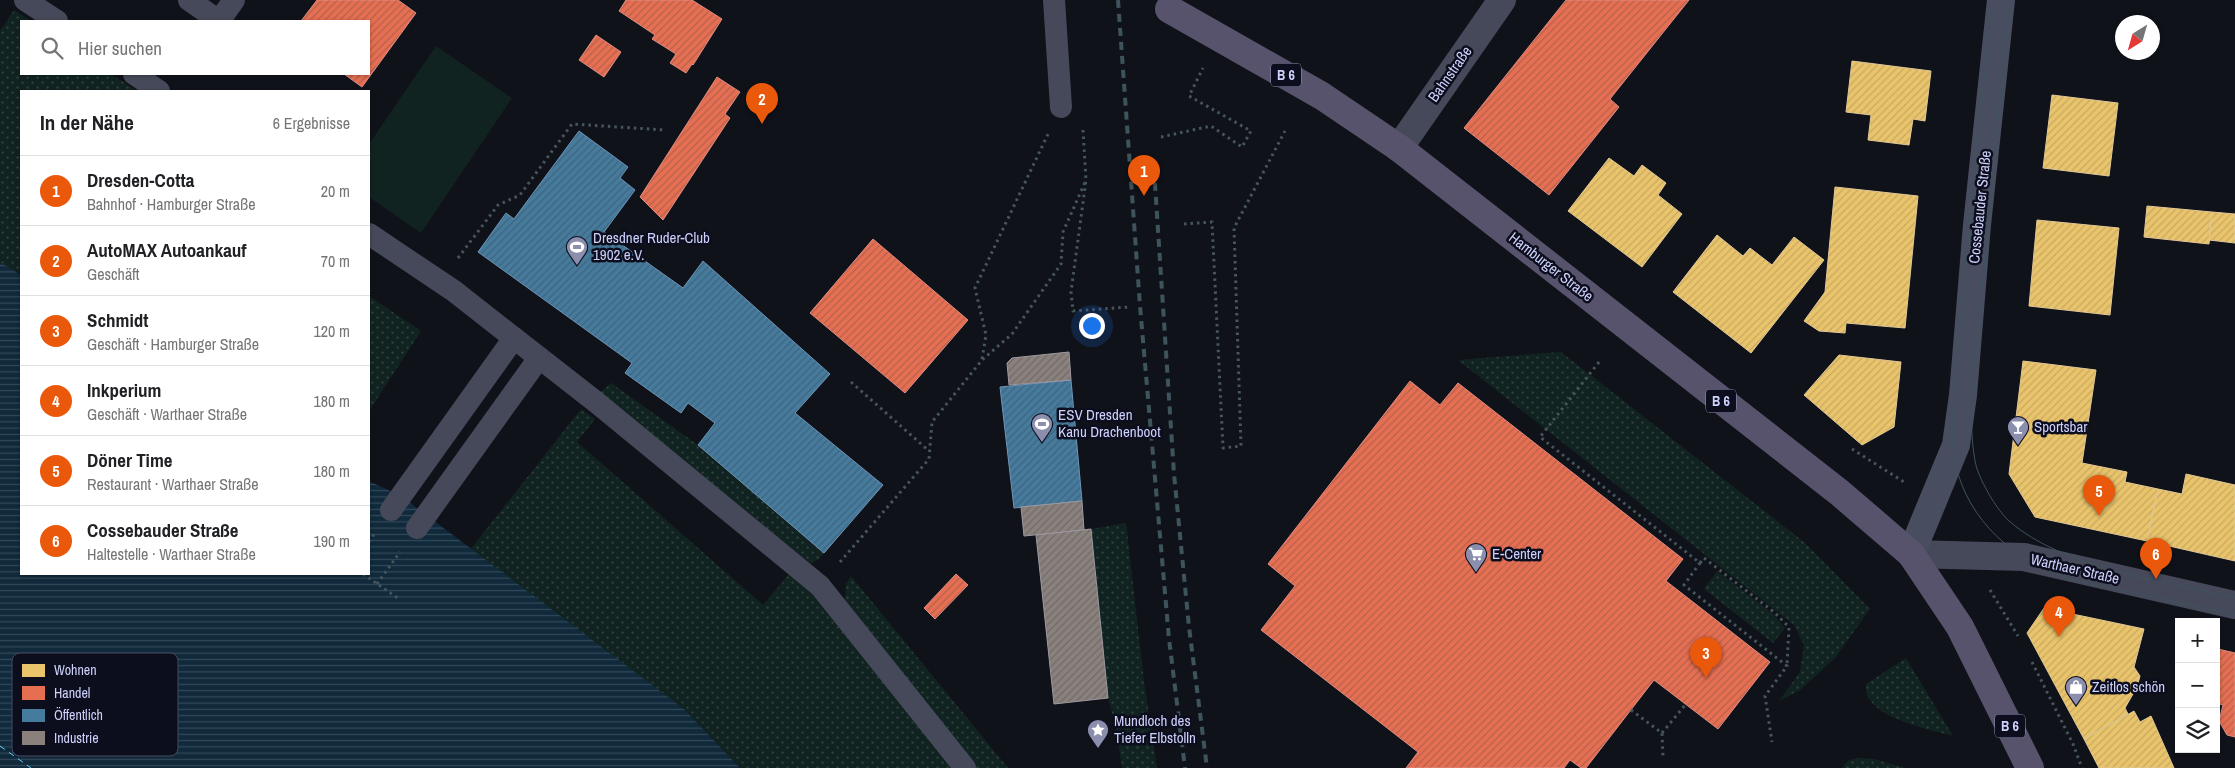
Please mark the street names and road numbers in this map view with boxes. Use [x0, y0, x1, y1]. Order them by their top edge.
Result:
street label: Bahnstraße [1423, 42, 1477, 106]
road number: B 6 [1271, 64, 1301, 86]
street label: Cossebauder Straße [1963, 149, 1996, 264]
street label: Hamburger Straße [1505, 227, 1598, 306]
road number: B 6 [1706, 390, 1736, 412]
street label: Warthaer Straße [2029, 548, 2122, 589]
road number: B 6 [1995, 714, 2025, 738]

